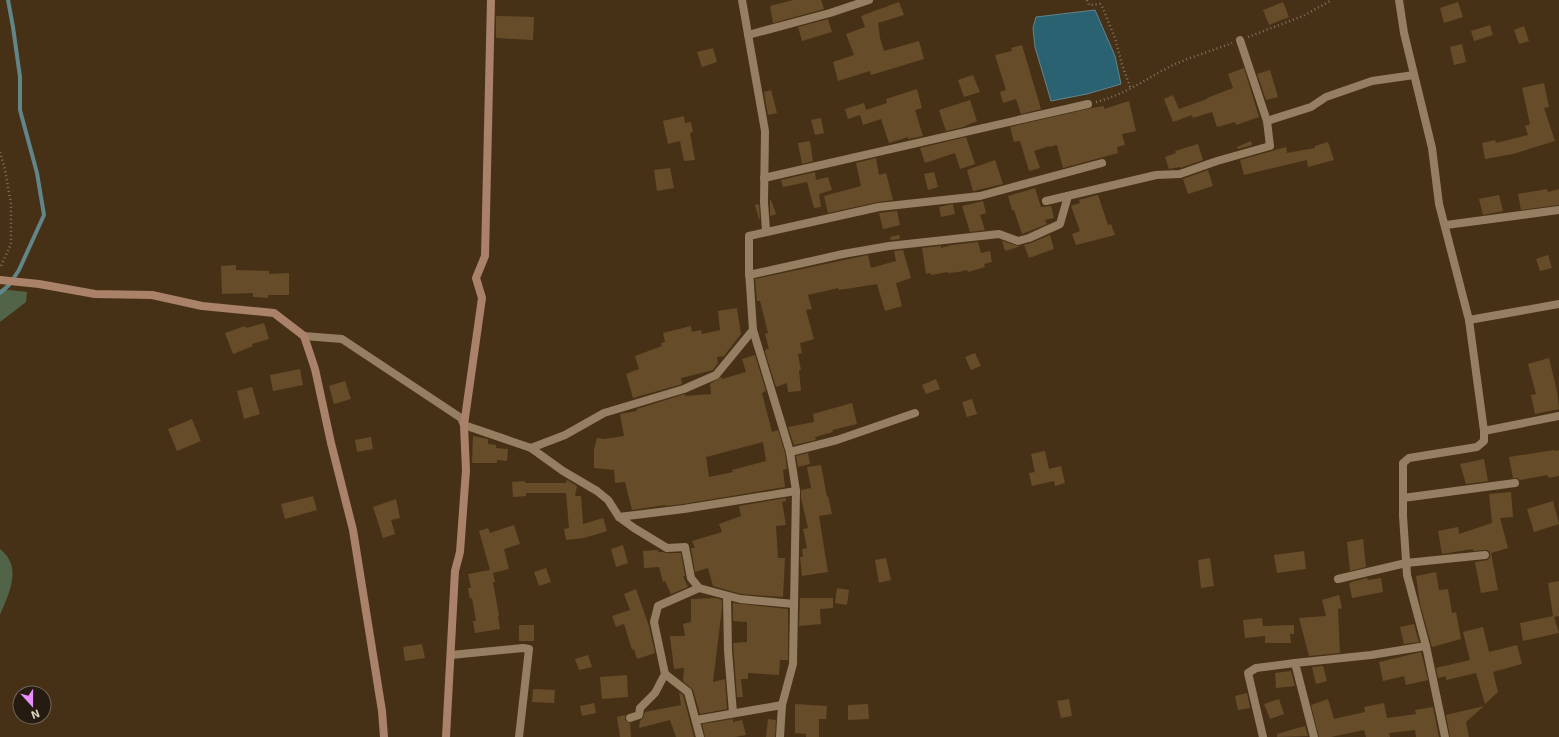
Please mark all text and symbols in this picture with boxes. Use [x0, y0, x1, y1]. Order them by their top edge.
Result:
north arrow [12, 685, 52, 725]
text: N [30, 707, 42, 722]

